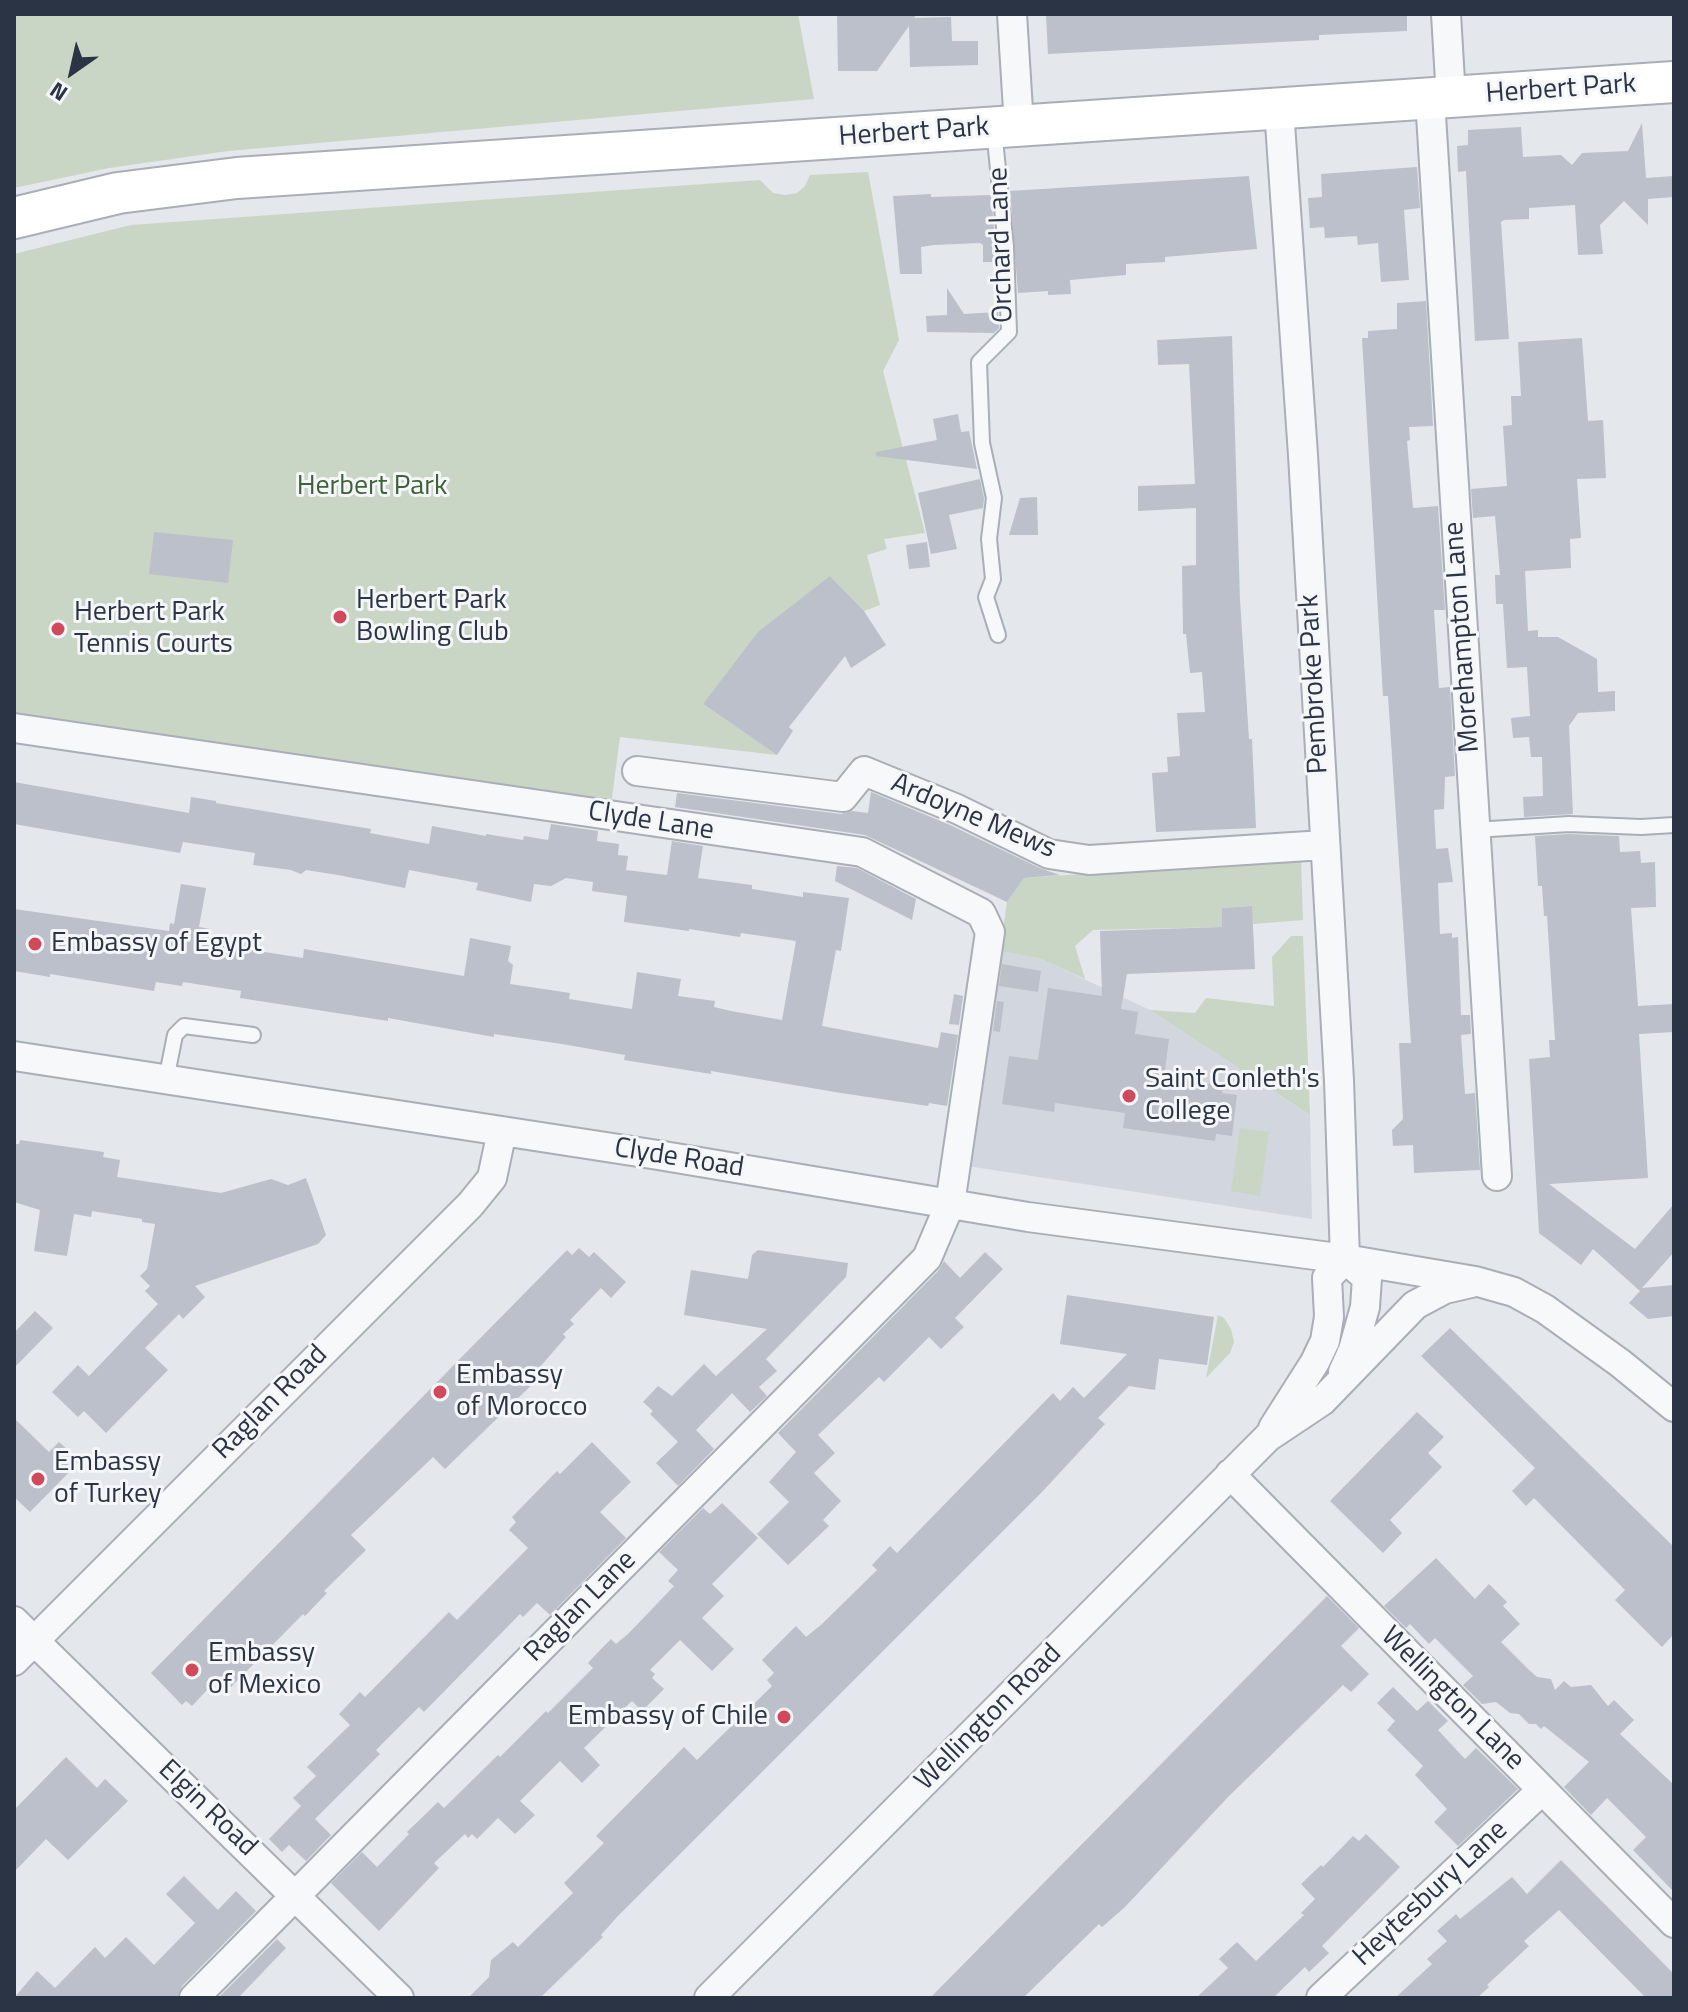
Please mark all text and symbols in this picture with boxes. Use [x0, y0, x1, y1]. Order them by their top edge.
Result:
north arrow [32, 32, 112, 112]
street label: Herbert Park [1485, 68, 1637, 112]
text: N [43, 74, 74, 110]
street label: Herbert Park [838, 111, 990, 155]
street label: Orchard Lane [982, 166, 1022, 324]
park label: Herbert Park [297, 470, 447, 504]
street label: Morehampton Lane [1438, 520, 1488, 754]
place label: Herbert Park Bowling Club [356, 584, 509, 650]
street label: Pembroke Park [1294, 593, 1336, 775]
place label: Herbert Park Tennis Courts [74, 596, 233, 662]
marker: Herbert Park Bowling Club [331, 608, 349, 626]
marker: Herbert Park Tennis Courts [49, 620, 67, 638]
street label: Ardoyne Mews [886, 767, 1060, 867]
street label: Clyde Lane [586, 795, 716, 849]
place label: Embassy of Egypt [51, 927, 262, 961]
marker: Embassy of Egypt [26, 935, 44, 953]
place label: Saint Conleth's College [1145, 1063, 1320, 1129]
marker: Saint Conleth's College [1120, 1087, 1138, 1105]
street label: Clyde Road [612, 1132, 746, 1186]
street label: Raglan Road [207, 1339, 335, 1467]
place label: Embassy of Morocco [456, 1359, 587, 1425]
marker: Embassy of Morocco [431, 1383, 449, 1401]
place label: Embassy of Turkey [54, 1446, 162, 1512]
marker: Embassy of Turkey [29, 1470, 47, 1488]
street label: Raglan Lane [518, 1544, 644, 1670]
street label: Wellington Lane [1373, 1620, 1531, 1778]
place label: Embassy of Mexico [208, 1637, 321, 1703]
street label: Wellington Road [909, 1638, 1069, 1798]
marker: Embassy of Mexico [183, 1661, 201, 1679]
place label: Embassy of Chile [568, 1700, 768, 1734]
marker: Embassy of Chile [775, 1708, 793, 1726]
street label: Elgin Road [151, 1754, 263, 1864]
street label: Heytesbury Lane [1347, 1814, 1515, 1974]

